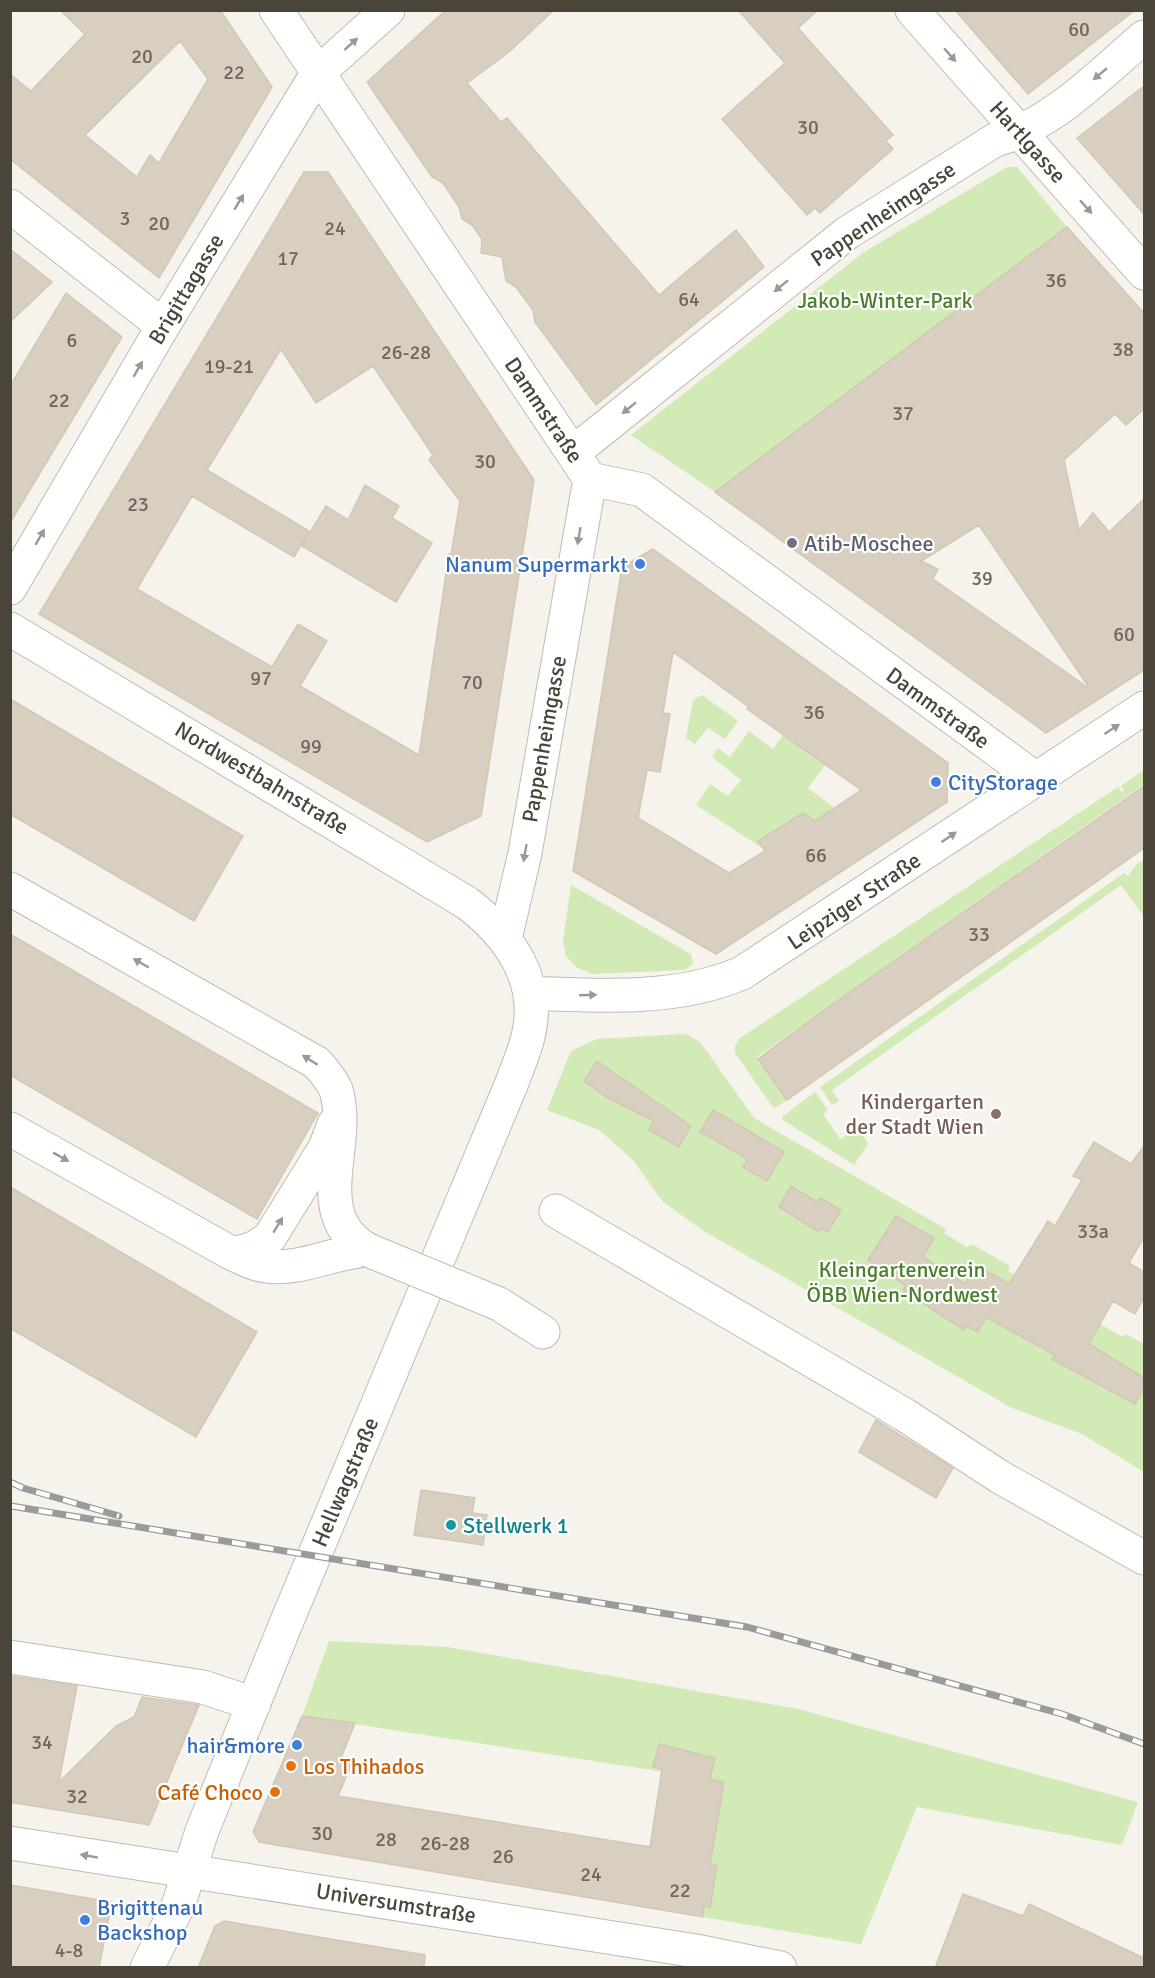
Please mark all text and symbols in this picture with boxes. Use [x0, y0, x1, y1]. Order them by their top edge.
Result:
house number: 60 [1068, 17, 1090, 42]
one-way arrow [343, 38, 358, 51]
house number: 20 [131, 44, 153, 69]
one-way arrow [943, 47, 957, 62]
house number: 22 [223, 60, 245, 85]
one-way arrow [1092, 68, 1107, 80]
street label: Hartlgasse [984, 95, 1072, 189]
house number: 30 [797, 115, 819, 140]
street label: Pappenheimgasse [805, 156, 961, 272]
one-way arrow [234, 194, 245, 210]
one-way arrow [1079, 200, 1093, 215]
house number: 3 [120, 206, 130, 231]
house number: 20 [148, 211, 170, 236]
house number: 24 [324, 216, 346, 241]
street label: Brigittagasse [142, 229, 230, 349]
house number: 17 [277, 246, 299, 271]
house number: 36 [1045, 268, 1067, 293]
one-way arrow [774, 279, 789, 292]
house number: 64 [678, 287, 700, 312]
park label: Jakob-Winter-Park [797, 287, 973, 314]
house number: 6 [67, 328, 77, 353]
house number: 38 [1112, 337, 1134, 362]
house number: 26-28 [381, 340, 431, 365]
street label: Dammstraße [499, 352, 589, 468]
house number: 19-21 [204, 354, 254, 379]
one-way arrow [133, 361, 144, 377]
house number: 22 [48, 388, 70, 413]
house number: 37 [892, 401, 914, 426]
one-way arrow [621, 402, 637, 415]
house number: 30 [474, 449, 496, 474]
house number: 23 [127, 492, 149, 517]
one-way arrow [575, 527, 584, 546]
one-way arrow [35, 528, 45, 545]
place label: Atib-Moschee [804, 530, 933, 557]
marker: Atib-Moschee [785, 536, 799, 550]
place label: Nanum Supermarkt [445, 551, 628, 578]
marker: Nanum Supermarkt [633, 557, 647, 571]
house number: 39 [971, 566, 993, 591]
house number: 60 [1113, 622, 1135, 647]
street label: Pappenheimgasse [516, 653, 572, 825]
street label: Dammstraße [881, 661, 995, 755]
house number: 97 [250, 666, 272, 691]
house number: 70 [461, 670, 483, 695]
house number: 36 [803, 700, 825, 725]
street label: Nordwestbahnstraße [170, 715, 354, 841]
one-way arrow [1104, 724, 1120, 735]
house number: 99 [300, 734, 322, 759]
place label: CityStorage [948, 769, 1058, 796]
marker: CityStorage [929, 775, 943, 789]
one-way arrow [941, 831, 957, 843]
one-way arrow [520, 843, 529, 862]
house number: 66 [805, 843, 827, 868]
street label: Leipziger Straße [782, 847, 926, 955]
house number: 33 [968, 922, 990, 947]
one-way arrow [132, 958, 149, 968]
one-way arrow [579, 990, 598, 999]
one-way arrow [302, 1054, 318, 1065]
place label: Kindergarten der Stadt Wien [846, 1088, 984, 1140]
marker: Kindergarten der Stadt Wien [989, 1107, 1003, 1121]
one-way arrow [53, 1152, 70, 1162]
one-way arrow [272, 1217, 283, 1233]
house number: 33a [1077, 1219, 1109, 1244]
park label: Kleingartenverein ÖBB Wien-Nordwest [806, 1256, 998, 1308]
street label: Hellwagstraße [306, 1413, 384, 1551]
place label: Stellwerk 1 [463, 1512, 569, 1539]
marker: Stellwerk 1 [444, 1518, 458, 1532]
house number: 34 [31, 1730, 53, 1755]
place label: hair&more [187, 1732, 285, 1759]
marker: hair&more [290, 1738, 304, 1752]
place label: Los Thihados [303, 1753, 424, 1780]
marker: Los Thihados [284, 1759, 298, 1773]
place label: Café Choco [157, 1779, 263, 1806]
house number: 32 [66, 1784, 88, 1809]
marker: Café Choco [268, 1785, 282, 1799]
house number: 30 [311, 1821, 333, 1846]
house number: 28 [375, 1827, 397, 1852]
house number: 26-28 [420, 1831, 470, 1856]
house number: 26 [492, 1844, 514, 1869]
one-way arrow [79, 1852, 98, 1861]
house number: 24 [580, 1862, 602, 1887]
street label: Universumstraße [314, 1877, 478, 1929]
house number: 22 [669, 1878, 691, 1903]
place label: Brigittenau Backshop [97, 1894, 203, 1946]
marker: Brigittenau Backshop [78, 1913, 92, 1927]
house number: 4-8 [55, 1938, 83, 1963]

